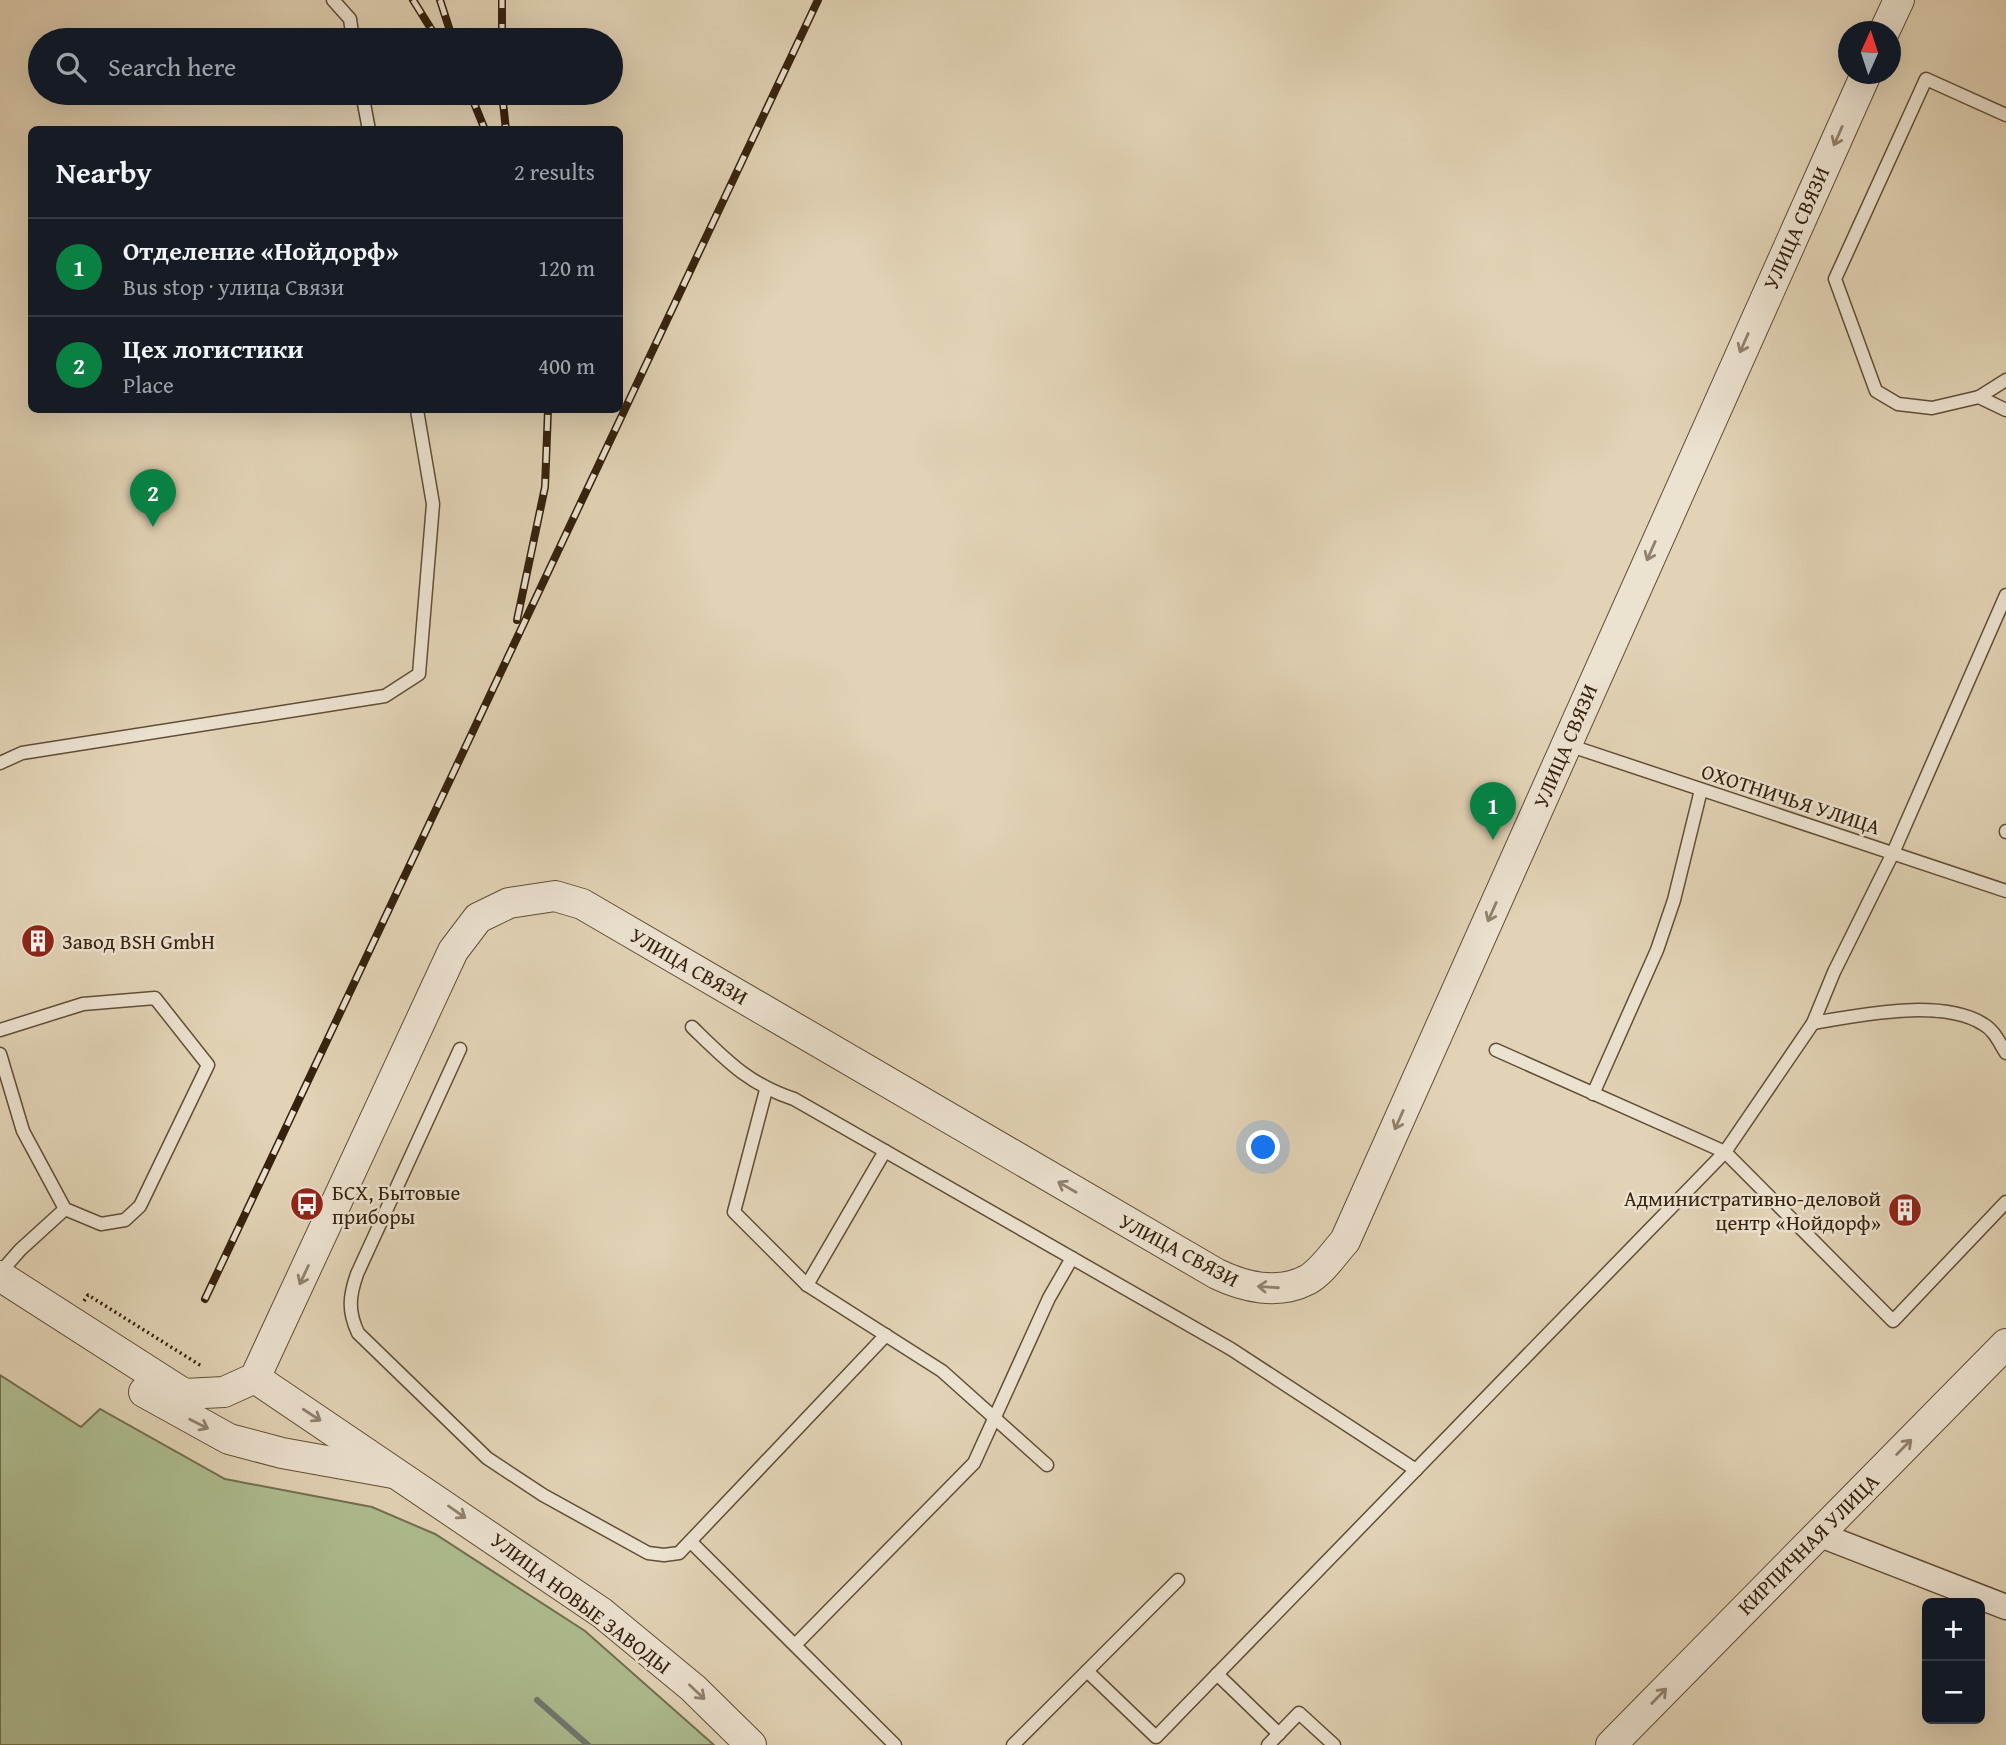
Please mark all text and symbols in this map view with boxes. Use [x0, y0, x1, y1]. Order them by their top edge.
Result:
north arrow [1838, 21, 1901, 84]
search box [28, 28, 623, 105]
text: Search here [108, 47, 236, 86]
icon: search [52, 48, 90, 86]
one-way arrow [1831, 125, 1844, 146]
text: Nearby [56, 150, 152, 194]
text: 2 results [514, 155, 595, 188]
street label: УЛИЦА СВЯЗИ [1755, 161, 1837, 295]
text: Отделение «Нойдорф» [123, 231, 399, 270]
text: 1 [73, 251, 85, 284]
text: 120 m [538, 251, 595, 284]
text: Bus stop · улица Связи [123, 270, 344, 303]
text: Цех логистики [123, 329, 304, 368]
one-way arrow [1737, 332, 1750, 353]
text: 2 [73, 349, 85, 382]
text: 400 m [538, 349, 595, 382]
text: Place [123, 368, 174, 401]
pin: 2 [130, 469, 176, 527]
one-way arrow [1644, 540, 1657, 561]
street label: УЛИЦА СВЯЗИ [1525, 679, 1605, 813]
street label: ОХОТНИЧЬЯ УЛИЦА [1698, 755, 1885, 843]
pin: 1 [1470, 782, 1516, 840]
one-way arrow [1485, 901, 1498, 922]
street label: УЛИЦА СВЯЗИ [624, 920, 754, 1012]
building icon: Завод BSH GmbH [19, 922, 57, 960]
place label: Завод BSH GmbH [62, 926, 215, 957]
one-way arrow [1392, 1109, 1405, 1130]
your location [1246, 1130, 1280, 1164]
place label: БСХ, Бытовые приборы [332, 1177, 460, 1232]
one-way arrow [1057, 1180, 1078, 1193]
place label: Административно-деловой центр «Нойдорф» [1624, 1183, 1881, 1238]
bus stop icon: БСХ, Бытовые приборы [288, 1185, 326, 1223]
building icon: Административно-деловой центр «Нойдорф» [1886, 1191, 1924, 1229]
street label: УЛИЦА СВЯЗИ [1114, 1205, 1244, 1295]
one-way arrow [297, 1264, 310, 1285]
one-way arrow [1258, 1280, 1280, 1293]
one-way arrow [302, 1409, 322, 1423]
one-way arrow [188, 1418, 209, 1432]
one-way arrow [1896, 1438, 1913, 1455]
street label: КИРПИЧНАЯ УЛИЦА [1730, 1466, 1886, 1622]
one-way arrow [447, 1505, 466, 1519]
street label: УЛИЦА НОВЫЕ ЗАВОДЫ [484, 1525, 678, 1681]
map controls [1922, 1598, 1985, 1724]
button: + [1922, 1598, 1985, 1661]
button: − [1922, 1661, 1985, 1724]
one-way arrow [689, 1684, 706, 1701]
one-way arrow [1650, 1688, 1667, 1705]

